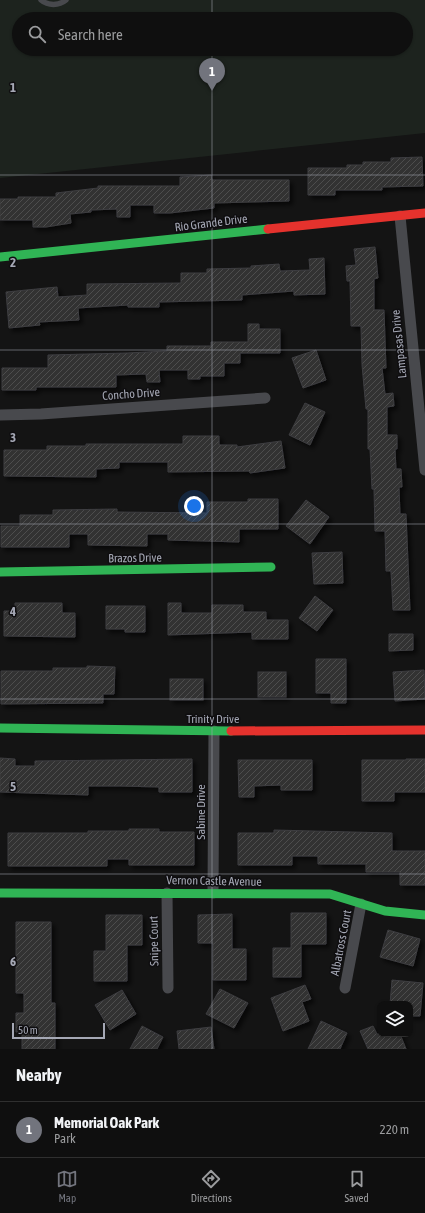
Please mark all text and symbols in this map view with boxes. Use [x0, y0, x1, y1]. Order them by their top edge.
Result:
search box [12, 12, 413, 56]
icon: search [26, 23, 48, 45]
text: Search here [58, 26, 123, 43]
pin: 1 [199, 58, 225, 91]
text: 1 [10, 80, 16, 95]
street label: Rio Grande Drive [174, 212, 248, 234]
text: 2 [10, 255, 16, 270]
street label: Lampasas Drive [388, 309, 410, 379]
street label: Concho Drive [102, 385, 160, 403]
text: 3 [10, 430, 16, 445]
your location [184, 496, 204, 516]
street label: Brazos Drive [108, 551, 162, 565]
text: 4 [9, 604, 16, 619]
street label: Trinity Drive [187, 712, 239, 726]
text: 5 [10, 779, 16, 794]
street label: Sabine Drive [194, 784, 208, 840]
street label: Vernon Castle Avenue [166, 873, 262, 889]
street label: Albatross Court [328, 908, 354, 977]
street label: Snipe Court [147, 915, 161, 966]
text: 6 [10, 954, 16, 969]
map controls [377, 1001, 413, 1037]
button: layers [377, 1001, 413, 1037]
scale bar [12, 1021, 105, 1040]
text: 50 m [18, 1024, 38, 1036]
text: Nearby [16, 1065, 62, 1085]
text: Memorial Oak Park [54, 1114, 159, 1131]
text: 1 [26, 1122, 32, 1137]
text: 220 m [380, 1122, 409, 1137]
text: Park [54, 1131, 76, 1146]
tab: Map [56, 1168, 78, 1204]
tab: Directions [191, 1168, 232, 1204]
tab: Saved [344, 1168, 369, 1204]

